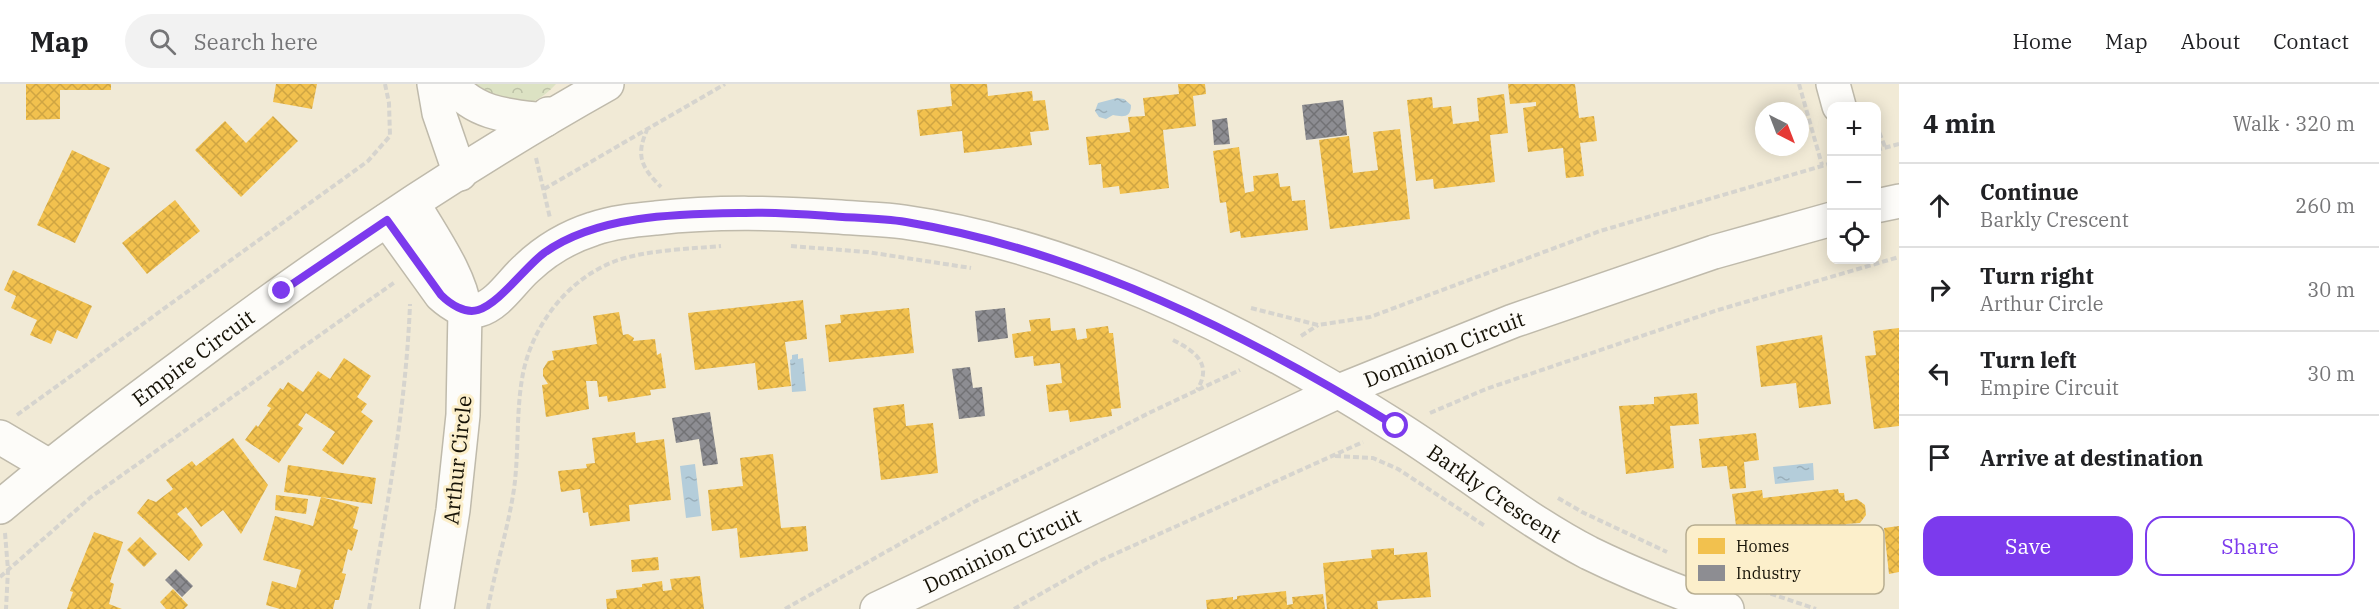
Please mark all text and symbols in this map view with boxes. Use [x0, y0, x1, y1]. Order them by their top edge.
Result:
search box [125, 14, 545, 68]
text: Map [30, 23, 89, 60]
icon: search [146, 25, 179, 58]
text: Search here [194, 27, 318, 56]
text: Home [2012, 27, 2072, 55]
text: Map [2105, 27, 2148, 55]
text: About [2181, 27, 2240, 55]
text: Contact [2273, 27, 2349, 55]
north arrow [1755, 102, 1809, 156]
map controls [1827, 102, 1881, 264]
button: + [1827, 102, 1881, 156]
text: 4 min [1923, 106, 1996, 140]
text: Walk · 320 m [2233, 110, 2355, 137]
button: − [1827, 156, 1881, 210]
text: Continue [1980, 177, 2079, 206]
icon: ahead [1923, 189, 1956, 222]
text: 260 m [2295, 192, 2355, 219]
text: Barkly Crescent [1980, 206, 2129, 233]
button: locate [1827, 210, 1881, 264]
text: Turn right [1980, 261, 2094, 290]
icon: right [1923, 273, 1956, 306]
text: 30 m [2307, 276, 2355, 303]
route end [268, 277, 294, 303]
text: Arthur Circle [1980, 290, 2103, 317]
street label: Empire Circuit [126, 303, 260, 412]
street label: Dominion Circuit [1359, 304, 1528, 394]
text: Turn left [1980, 345, 2076, 374]
icon: left [1923, 357, 1956, 390]
text: 30 m [2307, 360, 2355, 387]
text: Empire Circuit [1980, 374, 2119, 401]
street label: Arthur Circle [436, 394, 478, 526]
route start [1382, 412, 1408, 438]
street label: Barkly Crescent [1422, 438, 1567, 549]
icon: arrive [1923, 441, 1956, 474]
text: Arrive at destination [1980, 443, 2203, 472]
street label: Dominion Circuit [919, 501, 1085, 599]
button: Save [1923, 516, 2133, 576]
button: Share [2145, 516, 2355, 576]
legend [1686, 525, 1884, 594]
text: Homes [1736, 536, 1789, 556]
text: Industry [1736, 563, 1801, 583]

